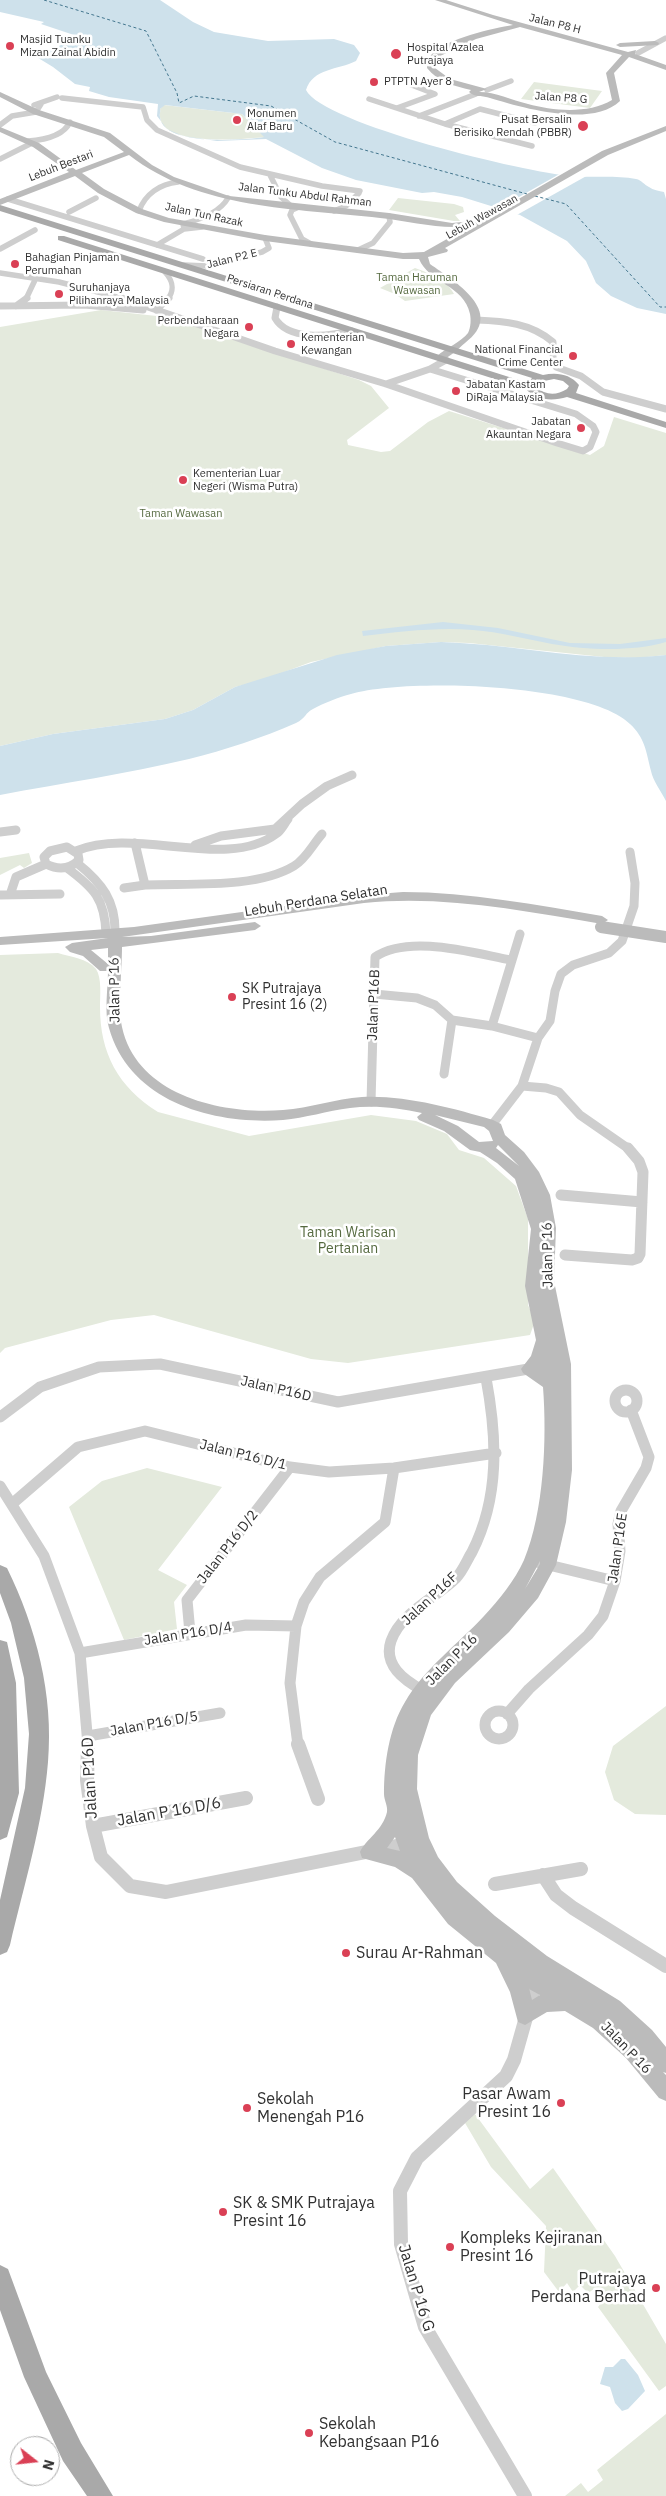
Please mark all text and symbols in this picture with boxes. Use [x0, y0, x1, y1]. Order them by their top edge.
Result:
street label: Jalan P8 H [528, 11, 582, 37]
place label: Masjid Tuanku Mizan Zainal Abidin [20, 33, 116, 59]
marker: Masjid Tuanku Mizan Zainal Abidin [4, 40, 16, 52]
place label: Hospital Azalea Putrajaya [407, 41, 484, 67]
marker: Hospital Azalea Putrajaya [389, 47, 403, 61]
place label: PTPTN Ayer 8 [384, 75, 452, 89]
marker: PTPTN Ayer 8 [368, 76, 380, 88]
street label: Jalan P8 G [534, 90, 588, 106]
place label: Monumen Alaf Baru [247, 107, 296, 133]
place label: Pusat Bersalin Berisiko Rendah (PBBR) [454, 113, 572, 139]
marker: Monumen Alaf Baru [231, 114, 243, 126]
marker: Pusat Bersalin Berisiko Rendah (PBBR) [576, 119, 590, 133]
street label: Lebuh Bestari [27, 148, 95, 184]
street label: Jalan Tunku Abdul Rahman [238, 180, 372, 210]
street label: Lebuh Wawasan [444, 192, 520, 242]
street label: Jalan Tun Razak [164, 200, 244, 230]
street label: Jalan P2 E [205, 246, 259, 272]
place label: Bahagian Pinjaman Perumahan [25, 251, 119, 277]
marker: Bahagian Pinjaman Perumahan [9, 258, 21, 270]
park label: Taman Haruman Wawasan [376, 271, 458, 297]
street label: Persiaran Perdana [225, 272, 315, 312]
place label: Suruhanjaya Pilihanraya Malaysia [69, 281, 169, 307]
marker: Suruhanjaya Pilihanraya Malaysia [53, 288, 65, 300]
place label: Perbendaharaan Negara [157, 314, 239, 340]
marker: Perbendaharaan Negara [243, 321, 255, 333]
place label: Kementerian Kewangan [301, 331, 364, 357]
marker: Kementerian Kewangan [285, 338, 297, 350]
place label: National Financial Crime Center [474, 343, 563, 369]
marker: National Financial Crime Center [567, 350, 579, 362]
place label: Jabatan Kastam DiRaja Malaysia [466, 378, 546, 404]
marker: Jabatan Kastam DiRaja Malaysia [450, 385, 462, 397]
place label: Jabatan Akauntan Negara [486, 415, 571, 441]
marker: Jabatan Akauntan Negara [575, 422, 587, 434]
place label: Kementerian Luar Negeri (Wisma Putra) [193, 467, 298, 493]
marker: Kementerian Luar Negeri (Wisma Putra) [177, 474, 189, 486]
park label: Taman Wawasan [140, 507, 222, 521]
street label: Lebuh Perdana Selatan [243, 881, 389, 921]
street label: Jalan P 16 [106, 957, 124, 1023]
street label: Jalan P16B [364, 969, 384, 1041]
place label: SK Putrajaya Presint 16 (2) [242, 981, 327, 1014]
marker: SK Putrajaya Presint 16 (2) [226, 991, 238, 1003]
street label: Jalan P 16 [539, 1222, 557, 1288]
park label: Taman Warisan Pertanian [300, 1225, 396, 1258]
street label: Jalan P16D [239, 1373, 313, 1405]
street label: Jalan P16 D/1 [198, 1436, 288, 1474]
street label: Jalan P16 D/2 [194, 1507, 262, 1587]
street label: Jalan P16E [605, 1512, 631, 1584]
street label: Jalan P16F [399, 1569, 461, 1629]
street label: Jalan P16 D/4 [143, 1619, 233, 1649]
street label: Jalan P 16 [423, 1631, 481, 1689]
street label: Jalan P16 D/5 [109, 1708, 199, 1740]
street label: Jalan P16D [78, 1737, 102, 1819]
street label: Jalan P 16 D/6 [116, 1793, 222, 1831]
place label: Surau Ar-Rahman [356, 1943, 483, 1963]
marker: Surau Ar-Rahman [340, 1947, 352, 1959]
street label: Jalan P 16 [597, 2019, 655, 2077]
place label: Pasar Awam Presint 16 [462, 2084, 551, 2122]
place label: Sekolah Menengah P16 [257, 2089, 364, 2127]
marker: Pasar Awam Presint 16 [555, 2097, 567, 2109]
marker: Sekolah Menengah P16 [241, 2102, 253, 2114]
place label: SK & SMK Putrajaya Presint 16 [233, 2193, 375, 2231]
marker: SK & SMK Putrajaya Presint 16 [217, 2206, 229, 2218]
place label: Kompleks Kejiranan Presint 16 [460, 2228, 603, 2266]
marker: Kompleks Kejiranan Presint 16 [444, 2241, 456, 2253]
street label: Jalan P 16 G [394, 2242, 438, 2334]
place label: Putrajaya Perdana Berhad [531, 2269, 646, 2307]
marker: Putrajaya Perdana Berhad [650, 2282, 662, 2294]
place label: Sekolah Kebangsaan P16 [319, 2414, 440, 2452]
marker: Sekolah Kebangsaan P16 [303, 2427, 315, 2439]
north arrow [10, 2436, 60, 2486]
text: N [38, 2457, 59, 2472]

